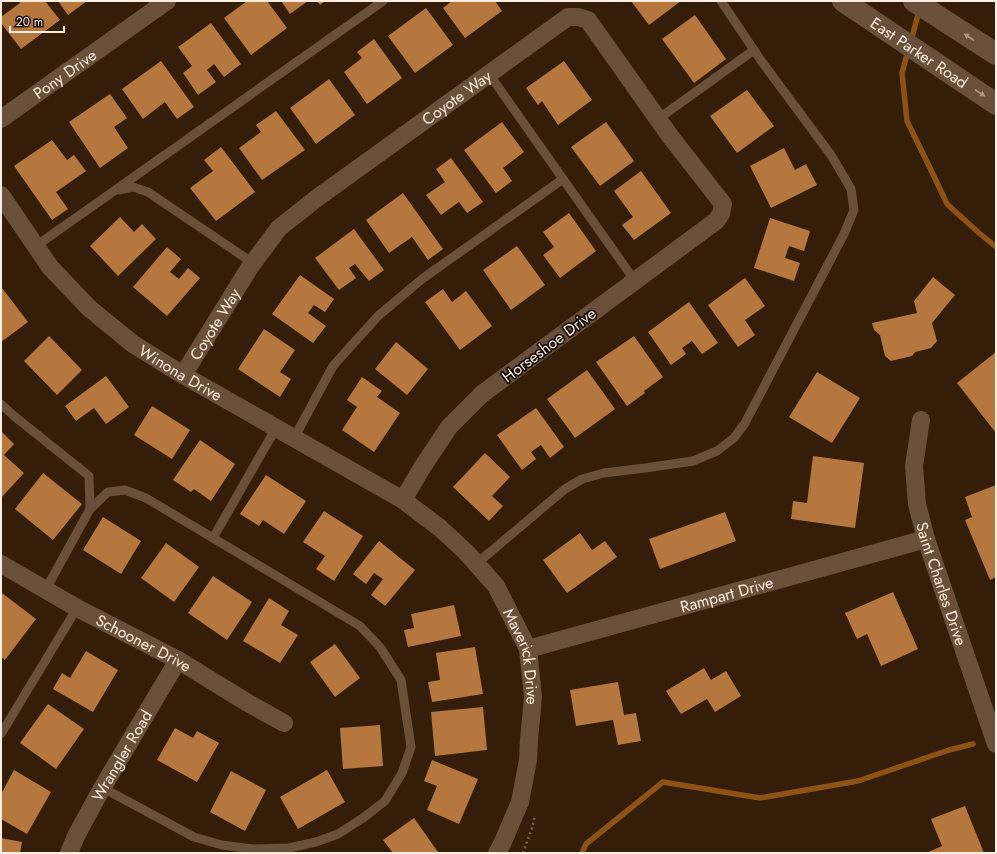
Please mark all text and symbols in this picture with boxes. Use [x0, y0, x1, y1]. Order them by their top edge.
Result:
scale bar [10, 8, 64, 34]
street label: East Parker Road [866, 11, 973, 93]
text: 20 m [16, 13, 43, 31]
one-way arrow [964, 33, 974, 41]
street label: Pony Drive [28, 43, 101, 104]
street label: Coyote Way [417, 64, 497, 130]
one-way arrow [975, 89, 985, 97]
street label: Coyote Way [184, 283, 246, 364]
street label: Horseshoe Drive [497, 302, 601, 388]
street label: Winona Drive [134, 339, 227, 406]
street label: Saint Charles Drive [911, 519, 973, 648]
street label: Rampart Drive [677, 570, 776, 618]
street label: Maverick Drive [498, 604, 545, 706]
street label: Schooner Drive [92, 608, 196, 677]
street label: Wrangler Road [86, 706, 157, 805]

